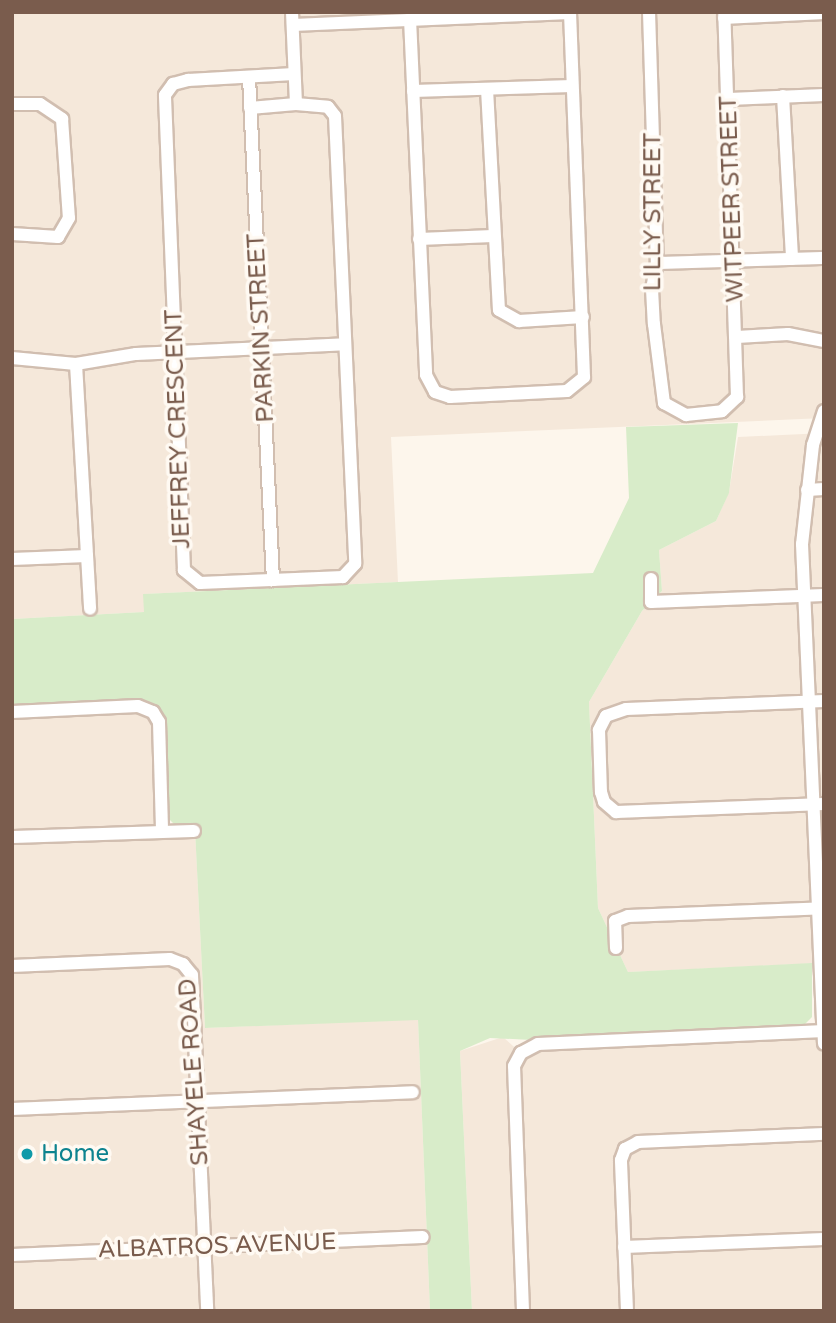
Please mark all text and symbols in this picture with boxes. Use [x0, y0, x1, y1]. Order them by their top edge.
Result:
street label: WITPEER STREET [714, 95, 750, 303]
street label: LILLY STREET [639, 133, 667, 291]
street label: PARKIN STREET [242, 233, 280, 423]
street label: JEFFREY CRESCENT [159, 309, 197, 549]
street label: SHAYELE ROAD [173, 977, 215, 1167]
place label: Home [41, 1140, 109, 1168]
marker: Home [19, 1146, 35, 1162]
street label: ALBATROS AVENUE [97, 1227, 337, 1265]

